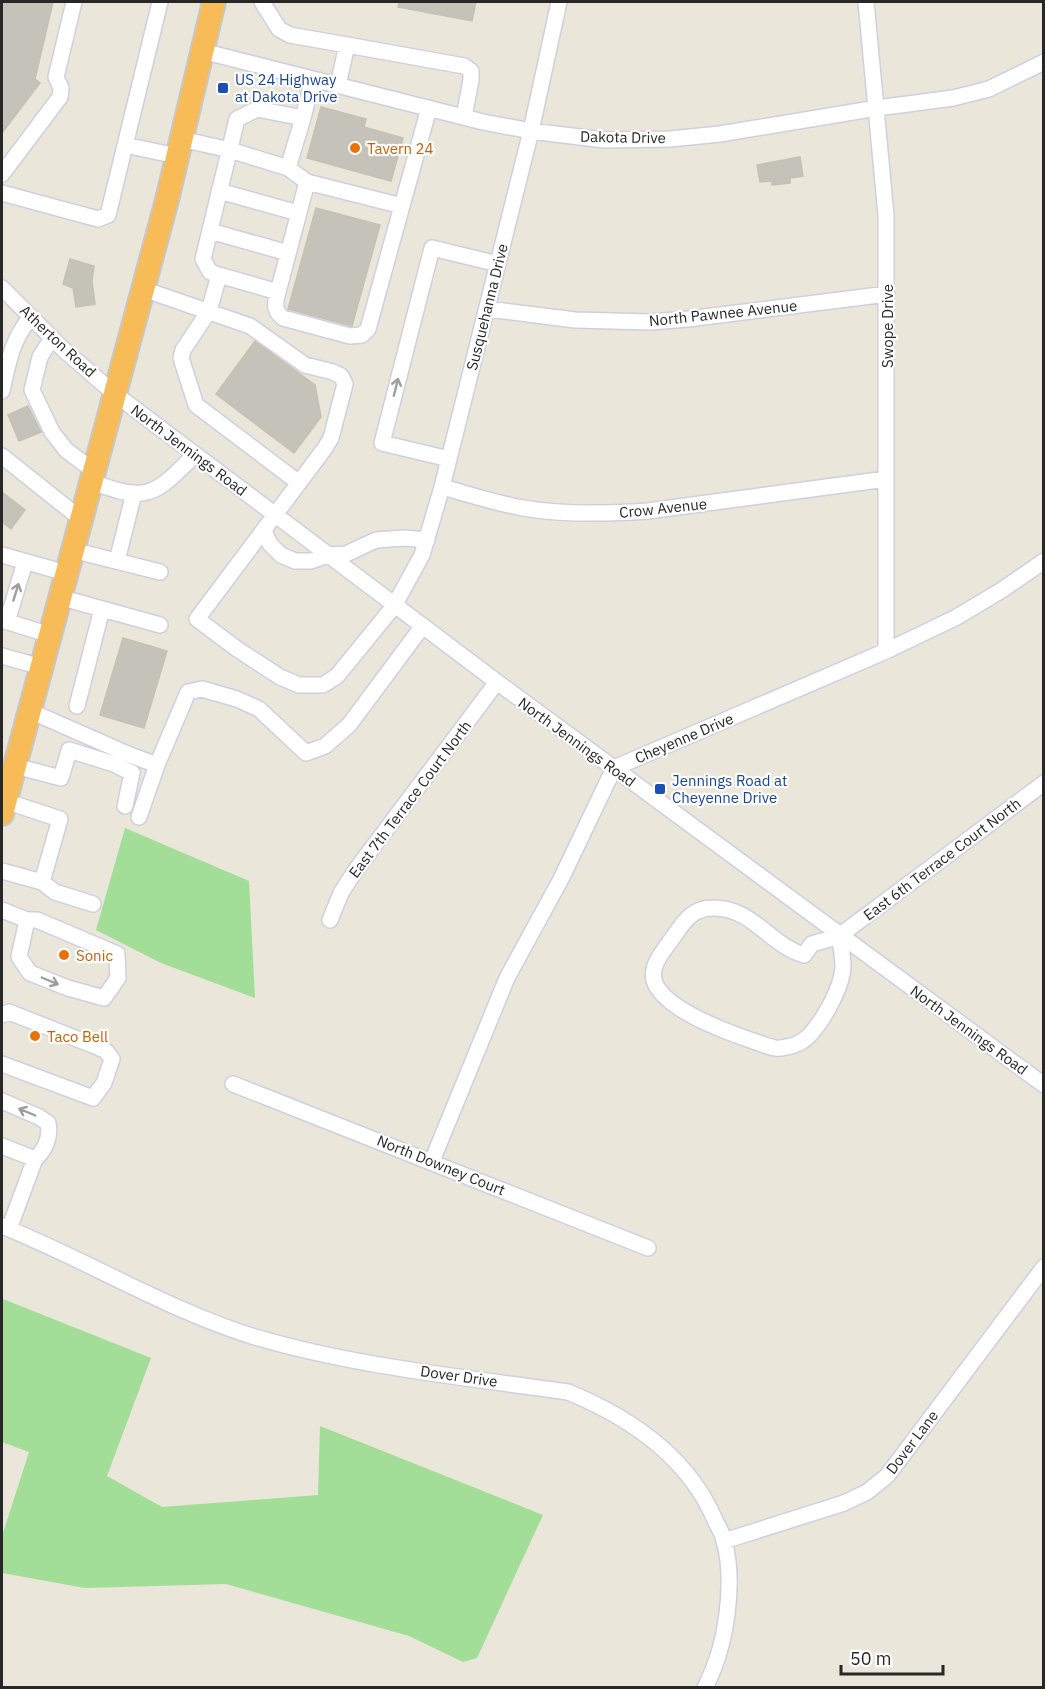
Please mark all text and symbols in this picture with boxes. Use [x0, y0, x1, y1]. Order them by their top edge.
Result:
place label: US 24 Highway at Dakota Drive [235, 70, 338, 106]
marker: US 24 Highway at Dakota Drive [216, 81, 230, 95]
street label: Dakota Drive [580, 127, 666, 147]
place label: Tavern 24 [367, 139, 433, 158]
marker: Tavern 24 [348, 141, 362, 155]
street label: Susquehanna Drive [462, 242, 512, 372]
street label: Swope Drive [878, 284, 897, 368]
street label: North Pawnee Avenue [648, 296, 798, 330]
street label: Atherton Road [16, 301, 100, 381]
one-way arrow [391, 378, 403, 397]
street label: North Jennings Road [127, 400, 251, 500]
street label: Crow Avenue [618, 494, 708, 522]
one-way arrow [11, 583, 22, 602]
street label: North Jennings Road [515, 693, 639, 791]
street label: Cheyenne Drive [632, 709, 736, 767]
street label: East 7th Terrace Court North [345, 717, 475, 881]
place label: Jennings Road at Cheyenne Drive [672, 771, 787, 807]
marker: Jennings Road at Cheyenne Drive [653, 782, 667, 796]
street label: East 6th Terrace Court North [860, 794, 1024, 924]
place label: Sonic [76, 946, 113, 965]
marker: Sonic [57, 948, 71, 962]
one-way arrow [40, 976, 59, 987]
street label: North Jennings Road [907, 981, 1031, 1079]
place label: Taco Bell [47, 1027, 108, 1046]
marker: Taco Bell [28, 1029, 42, 1043]
one-way arrow [19, 1106, 37, 1117]
street label: North Downey Court [374, 1131, 508, 1199]
street label: Dover Drive [419, 1361, 499, 1391]
street label: Dover Lane [882, 1406, 942, 1478]
scale bar [841, 1638, 943, 1676]
text: 50 m [850, 1647, 892, 1670]

